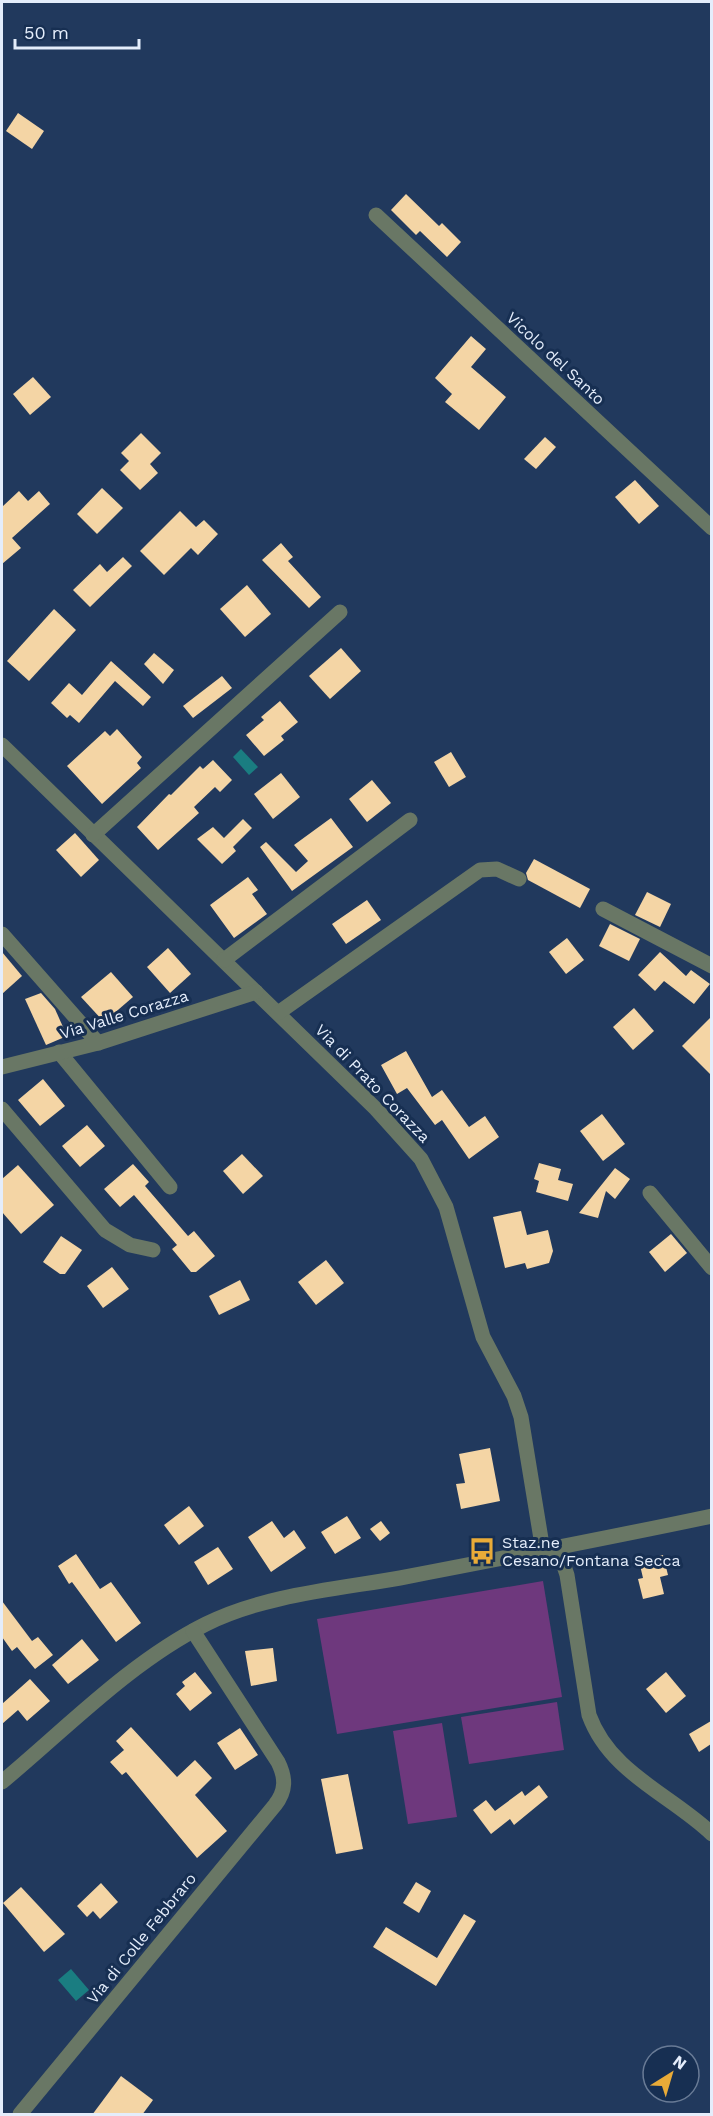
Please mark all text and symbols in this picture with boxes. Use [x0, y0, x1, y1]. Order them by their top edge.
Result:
scale bar [15, 12, 140, 50]
text: 50 m [24, 22, 69, 43]
street label: Vicolo del Santo [503, 308, 609, 409]
street label: Via Valle Corazza [58, 986, 191, 1043]
street label: Via di Prato Corazza [311, 1020, 434, 1146]
place label: Staz.ne Cesano/Fontana Secca [502, 1533, 681, 1570]
bus stop icon: Staz.ne Cesano/Fontana Secca [467, 1536, 497, 1566]
street label: Via di Colle Febbraro [83, 1869, 200, 2008]
north arrow [641, 2044, 701, 2104]
text: N [669, 2051, 690, 2074]

